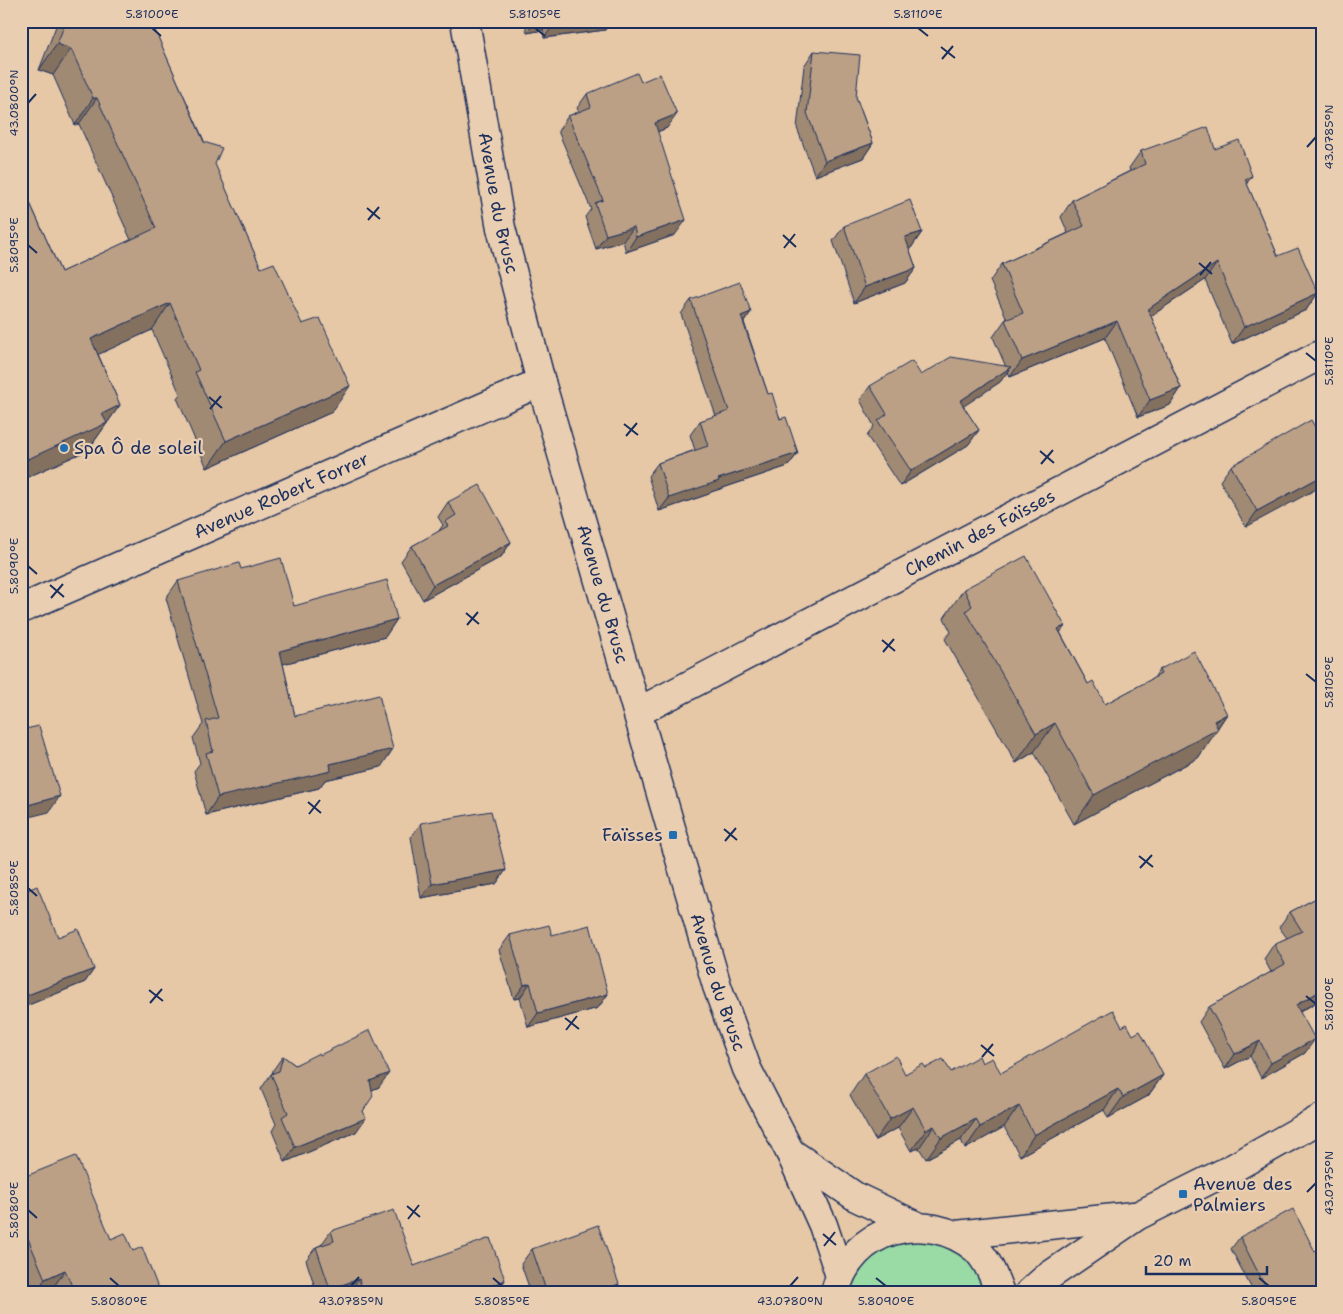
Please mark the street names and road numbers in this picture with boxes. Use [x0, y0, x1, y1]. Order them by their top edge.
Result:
street label: Avenue du Brusc [473, 130, 524, 276]
street label: Avenue Robert Forrer [190, 447, 373, 544]
street label: Chemin des Faïsses [901, 484, 1059, 582]
street label: Avenue du Brusc [571, 522, 634, 666]
street label: Avenue du Brusc [684, 910, 752, 1055]

